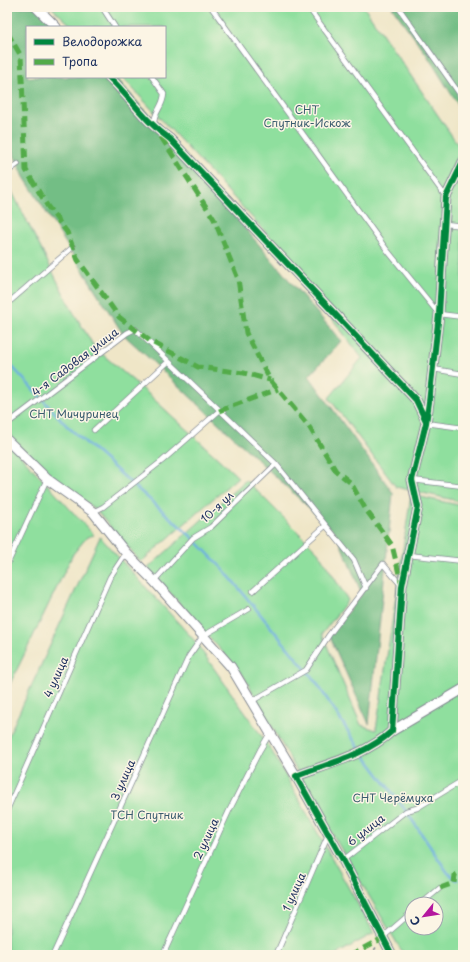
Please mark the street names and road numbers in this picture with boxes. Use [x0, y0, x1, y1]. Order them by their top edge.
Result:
street label: 4-я Садовая улица [28, 323, 122, 400]
street label: 10-я ул [196, 487, 237, 527]
street label: 4 улица [39, 653, 72, 700]
street label: 3 улица [106, 756, 139, 803]
street label: 6 улица [343, 809, 388, 850]
street label: 2 улица [189, 815, 223, 862]
street label: 1 улица [277, 870, 310, 914]

